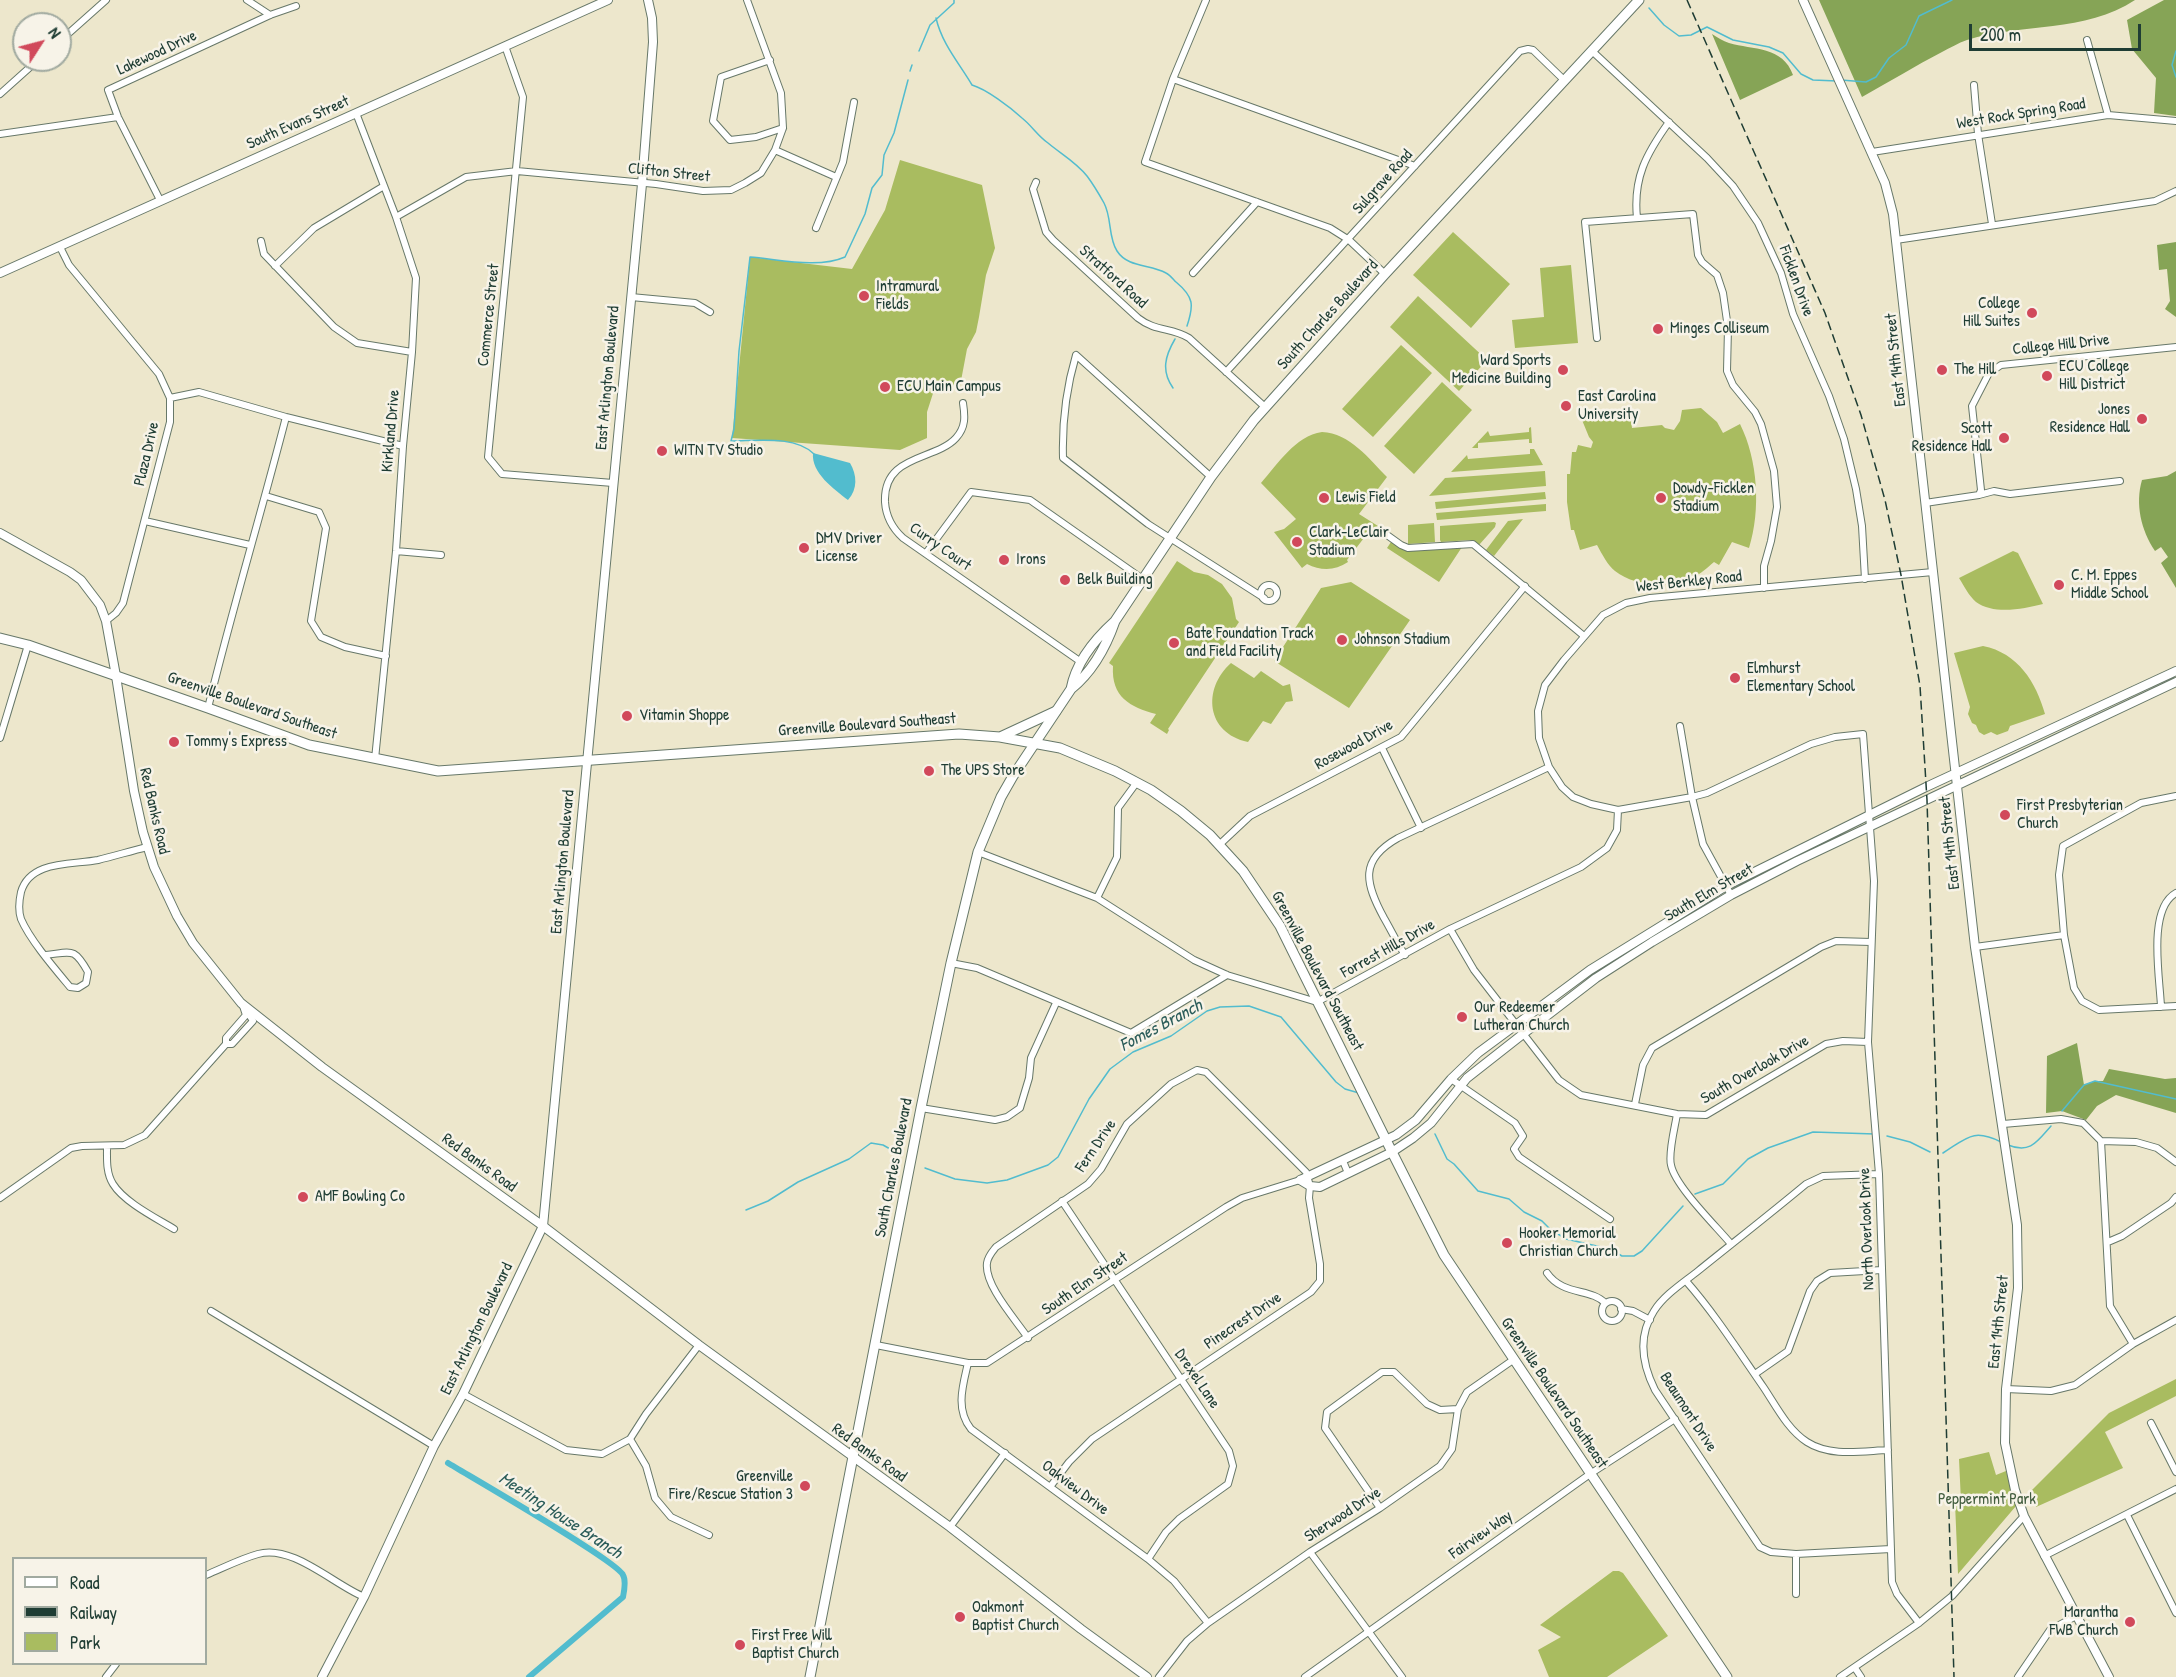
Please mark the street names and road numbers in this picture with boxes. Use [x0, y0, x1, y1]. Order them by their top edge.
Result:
street label: Lakewood Drive [114, 26, 200, 80]
street label: South Evans Street [244, 92, 352, 154]
street label: West Rock Spring Road [1955, 94, 2087, 134]
street label: Sulgrave Road [1349, 146, 1417, 218]
street label: Clifton Street [627, 159, 711, 187]
street label: Stratford Road [1075, 241, 1151, 313]
street label: Ficklen Drive [1774, 243, 1818, 319]
street label: South Charles Boulevard [1274, 256, 1382, 374]
street label: Commerce Street [474, 263, 504, 367]
street label: East Arlington Boulevard [592, 305, 624, 451]
street label: East 14th Street [1882, 312, 1910, 408]
street label: College Hill Drive [2012, 330, 2110, 360]
street label: Kirkland Drive [378, 389, 404, 473]
street label: Plaza Drive [130, 420, 164, 488]
street label: Curry Court [905, 519, 975, 575]
street label: West Berkley Road [1635, 567, 1743, 597]
street label: Greenville Boulevard Southeast [165, 668, 339, 744]
street label: Greenville Boulevard Southeast [778, 709, 956, 741]
street label: Rosewood Drive [1311, 716, 1397, 774]
street label: Red Banks Road [135, 766, 173, 856]
street label: East Arlington Boulevard [547, 789, 579, 935]
street label: East 14th Street [1936, 795, 1964, 891]
street label: South Elm Street [1661, 860, 1757, 926]
street label: Greenville Boulevard Southeast [1267, 888, 1367, 1054]
street label: Forrest Hills Drive [1338, 915, 1438, 983]
street label: South Overlook Drive [1698, 1031, 1812, 1109]
street label: South Charles Boulevard [871, 1097, 917, 1239]
street label: Fern Drive [1071, 1116, 1121, 1176]
street label: Red Banks Road [438, 1129, 520, 1197]
street label: North Overlook Drive [1855, 1167, 1879, 1291]
street label: South Elm Street [1038, 1248, 1132, 1320]
street label: East Arlington Boulevard [437, 1260, 517, 1398]
street label: East 14th Street [1985, 1274, 2013, 1370]
street label: Pinecrest Drive [1201, 1288, 1285, 1354]
street label: Greenville Boulevard Southeast [1496, 1314, 1612, 1472]
street label: Drexel Lane [1170, 1346, 1224, 1412]
street label: Beaumont Drive [1655, 1369, 1721, 1455]
street label: Red Banks Road [828, 1419, 910, 1487]
street label: Oakview Drive [1038, 1456, 1112, 1520]
street label: Sherwood Drive [1301, 1483, 1385, 1547]
street label: Fairview Way [1446, 1506, 1516, 1564]

